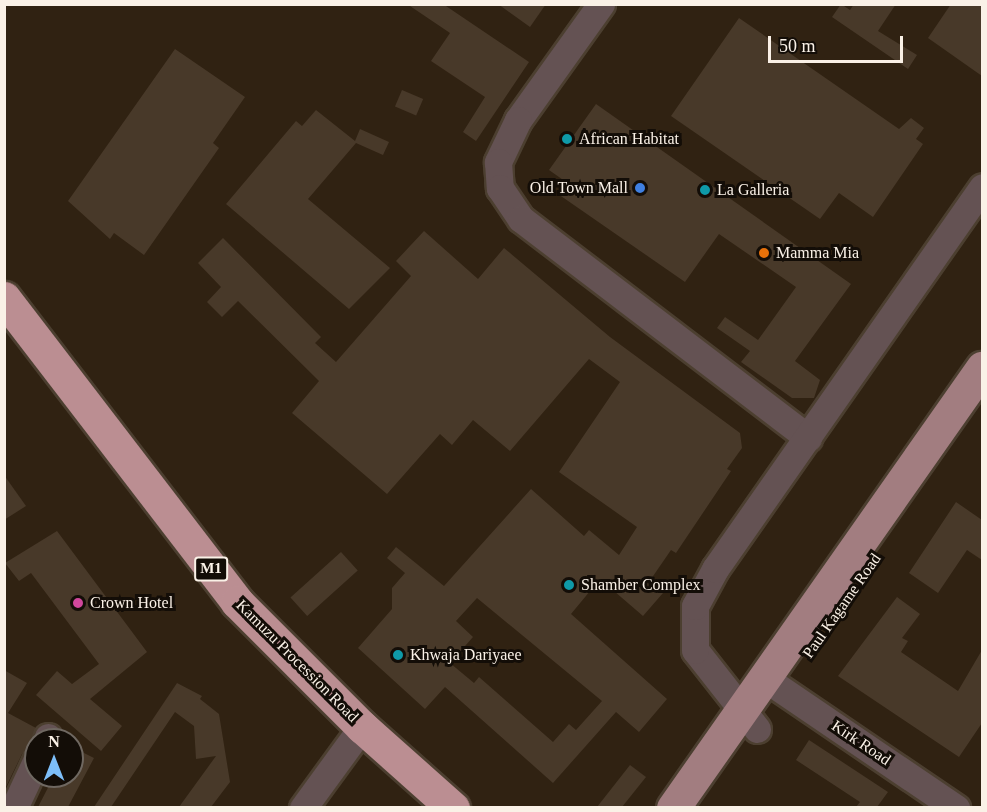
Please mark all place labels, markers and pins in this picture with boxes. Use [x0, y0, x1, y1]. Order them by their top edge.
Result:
place label: African Habitat [579, 129, 679, 149]
marker: African Habitat [560, 132, 574, 146]
place label: Old Town Mall [530, 178, 628, 198]
place label: La Galleria [717, 180, 789, 200]
marker: Old Town Mall [633, 181, 647, 195]
marker: La Galleria [698, 183, 712, 197]
place label: Mamma Mia [776, 243, 859, 263]
marker: Mamma Mia [757, 246, 771, 260]
place label: Shamber Complex [581, 575, 701, 595]
marker: Shamber Complex [562, 578, 576, 592]
place label: Crown Hotel [90, 593, 173, 613]
marker: Crown Hotel [71, 596, 85, 610]
place label: Khwaja Dariyaee [410, 645, 521, 665]
marker: Khwaja Dariyaee [391, 648, 405, 662]

